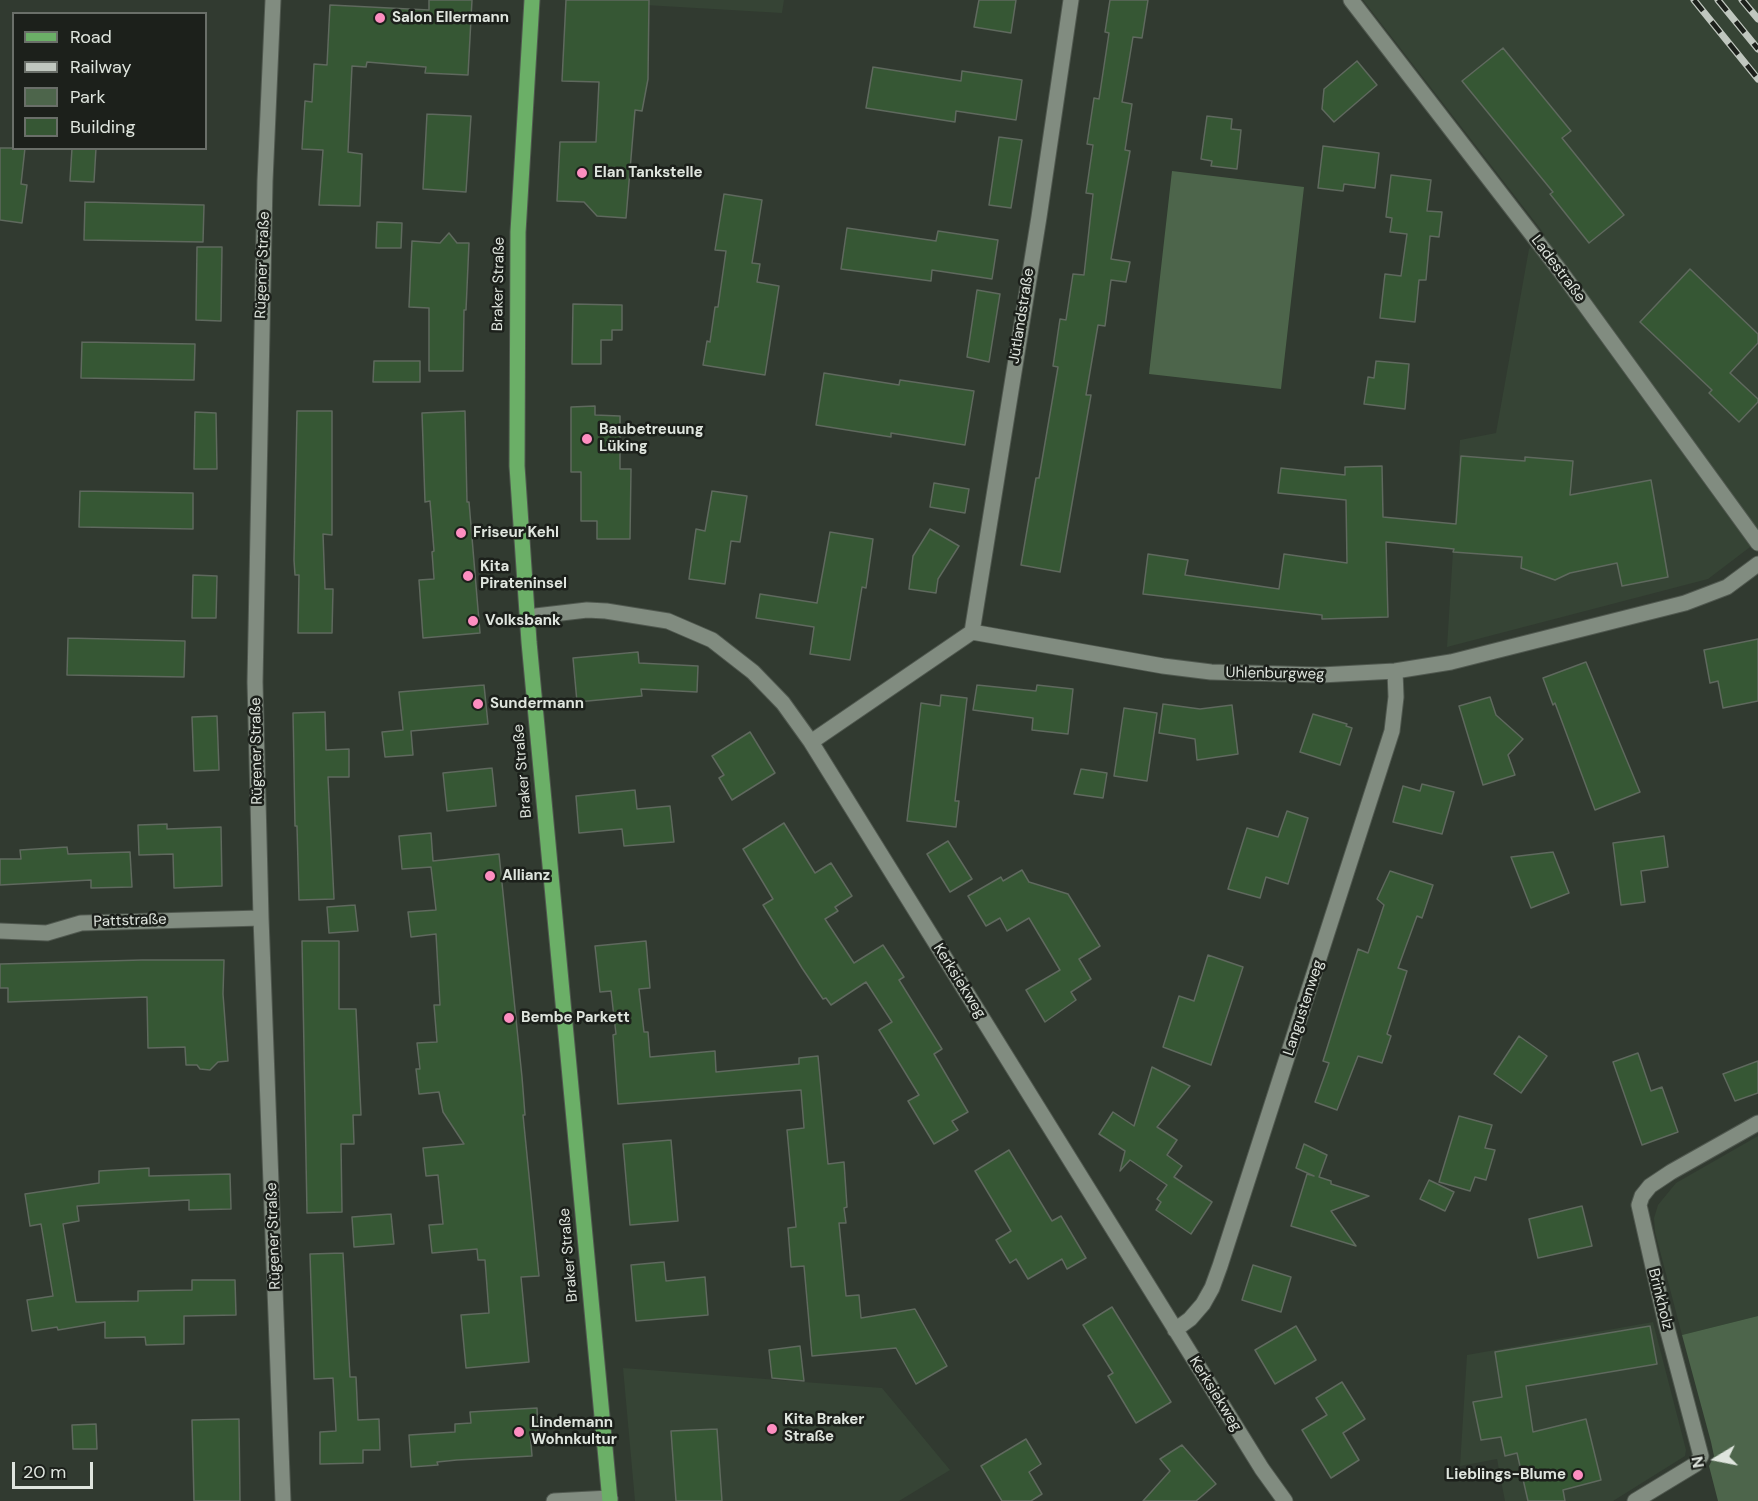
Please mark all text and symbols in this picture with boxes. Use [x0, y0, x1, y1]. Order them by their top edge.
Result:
place label: Salon Ellermann [392, 9, 509, 27]
marker: Salon Ellermann [373, 11, 387, 25]
legend [12, 12, 207, 150]
text: Road [70, 25, 112, 49]
text: Railway [70, 55, 132, 79]
text: Park [70, 85, 106, 109]
text: Building [70, 115, 135, 139]
place label: Elan Tankstelle [594, 164, 702, 182]
marker: Elan Tankstelle [575, 166, 589, 180]
street label: Rügener Straße [252, 211, 274, 319]
street label: Ladestraße [1527, 232, 1589, 306]
street label: Braker Straße [489, 237, 509, 331]
street label: Jütlandstraße [1006, 267, 1038, 365]
place label: Baubetreuung Lüking [599, 421, 704, 456]
marker: Baubetreuung Lüking [580, 432, 594, 446]
place label: Friseur Kehl [473, 524, 559, 542]
marker: Friseur Kehl [454, 526, 468, 540]
place label: Kita Pirateninsel [480, 558, 567, 593]
marker: Kita Pirateninsel [461, 569, 475, 583]
place label: Volksbank [485, 612, 561, 630]
marker: Volksbank [466, 614, 480, 628]
street label: Uhlenburgweg [1226, 664, 1324, 684]
place label: Sundermann [490, 695, 584, 713]
street label: Rügener Straße [247, 697, 267, 805]
marker: Sundermann [471, 697, 485, 711]
street label: Braker Straße [510, 723, 536, 819]
place label: Allianz [502, 867, 550, 885]
marker: Allianz [483, 869, 497, 883]
street label: Pattstraße [93, 911, 167, 931]
street label: Kerksiekweg [929, 940, 989, 1022]
street label: Langustenweg [1280, 958, 1328, 1058]
place label: Bembe Parkett [521, 1009, 630, 1027]
marker: Bembe Parkett [502, 1011, 516, 1025]
street label: Rügener Straße [263, 1182, 285, 1290]
street label: Braker Straße [556, 1207, 582, 1303]
street label: Brinkholz [1644, 1267, 1676, 1331]
street label: Kerksiekweg [1185, 1353, 1245, 1435]
place label: Kita Braker Straße [784, 1411, 864, 1446]
place label: Lindemann Wohnkultur [531, 1414, 617, 1449]
marker: Kita Braker Straße [765, 1422, 779, 1436]
marker: Lindemann Wohnkultur [512, 1425, 526, 1439]
north arrow [1686, 1429, 1746, 1489]
scale bar [15, 1450, 96, 1488]
text: N [1686, 1455, 1709, 1470]
text: 20 m [23, 1460, 66, 1484]
place label: Lieblings-Blume [1446, 1466, 1566, 1484]
marker: Lieblings-Blume [1571, 1468, 1585, 1482]

